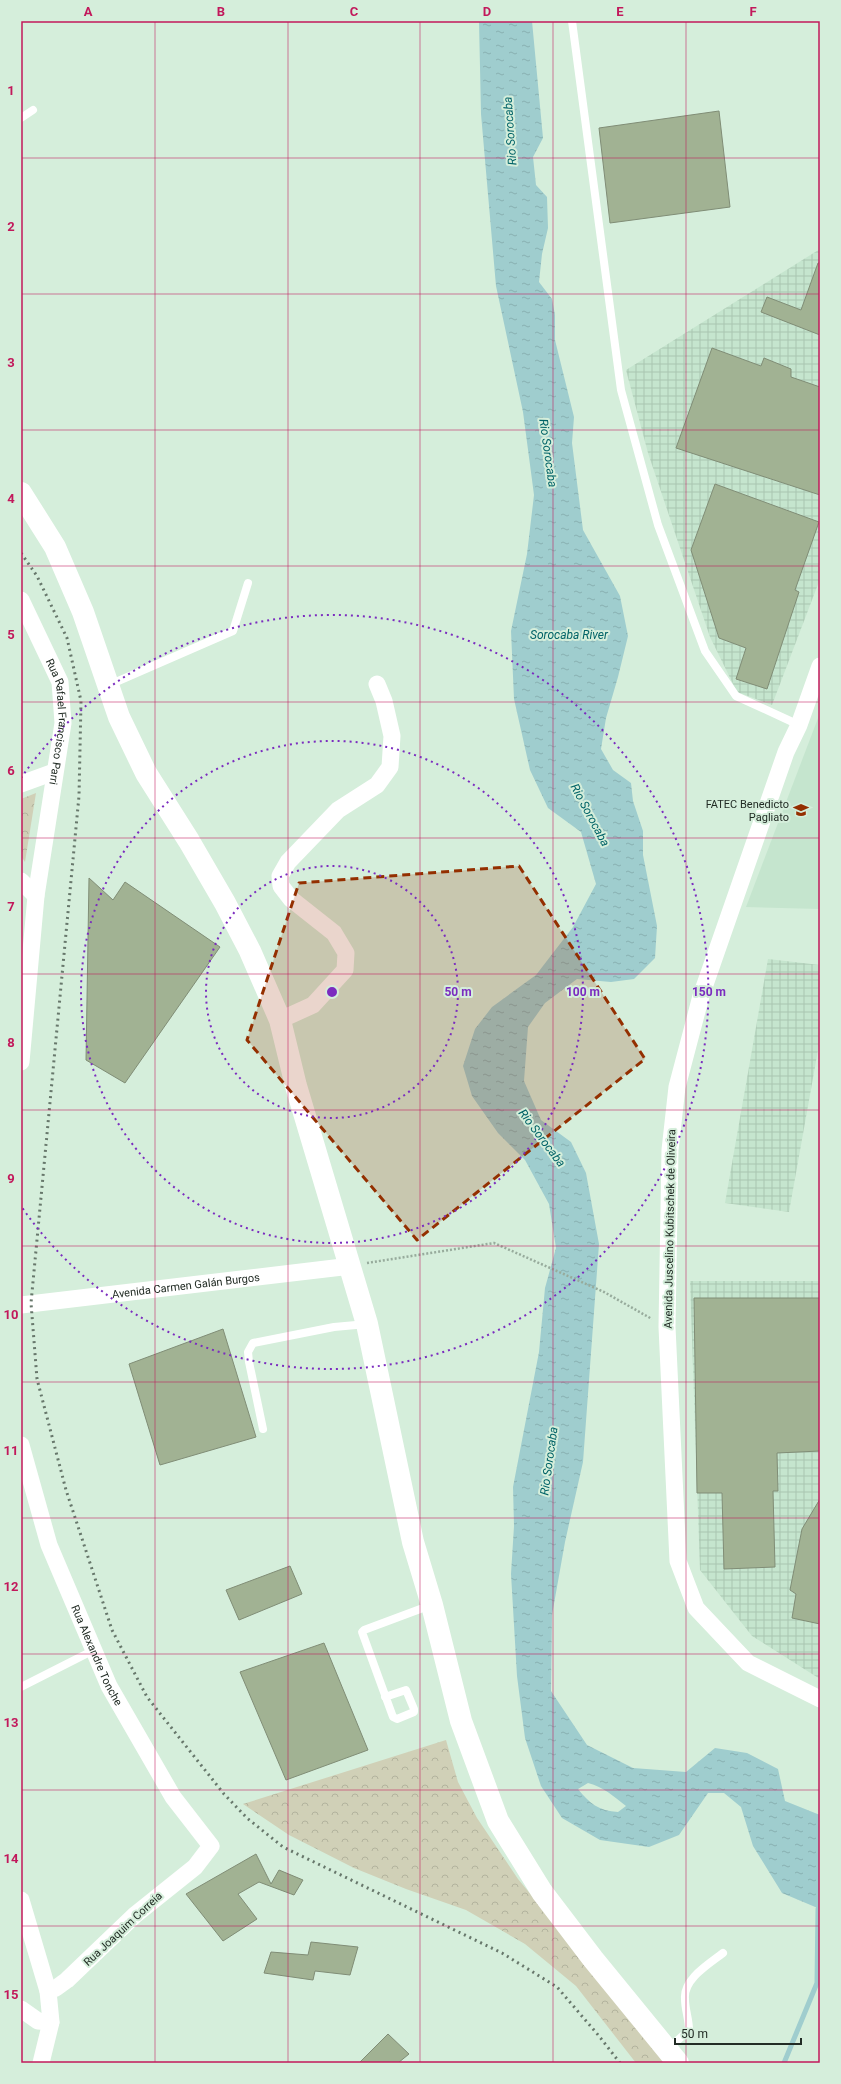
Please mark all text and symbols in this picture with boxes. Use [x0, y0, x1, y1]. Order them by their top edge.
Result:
text: A [84, 4, 93, 19]
text: B [217, 4, 225, 19]
text: C [350, 4, 359, 19]
text: D [483, 4, 491, 19]
text: E [616, 4, 624, 19]
text: F [749, 4, 757, 19]
text: 1 [7, 83, 15, 98]
water label: Rio Sorocaba [501, 96, 519, 166]
text: 2 [7, 219, 15, 234]
text: 3 [7, 355, 15, 370]
water label: Rio Sorocaba [536, 418, 560, 488]
text: 4 [7, 491, 15, 506]
text: 5 [7, 627, 15, 642]
water label: Sorocaba River [530, 628, 609, 642]
street label: Rua Rafael Francisco Parri [43, 656, 70, 786]
text: 6 [7, 763, 15, 778]
water label: Rio Sorocaba [568, 781, 612, 849]
place label: FATEC Benedicto Pagliato [706, 798, 789, 824]
school or university icon: FATEC Benedicto Pagliato [792, 801, 810, 819]
text: 7 [7, 899, 15, 914]
centre of rings [325, 985, 339, 999]
text: 50 m [444, 985, 472, 999]
text: 100 m [566, 985, 600, 999]
text: 150 m [692, 985, 726, 999]
text: 8 [7, 1035, 15, 1050]
water label: Rio Sorocaba [516, 1106, 568, 1170]
street label: Avenida Juscelino Kubitschek de Oliveira [662, 1129, 678, 1329]
text: 9 [7, 1171, 15, 1186]
street label: Avenida Carmen Galán Burgos [111, 1270, 261, 1301]
text: 10 [4, 1307, 18, 1322]
water label: Rio Sorocaba [537, 1426, 561, 1496]
text: 11 [4, 1443, 18, 1458]
text: 12 [4, 1579, 18, 1594]
street label: Rua Alexandre Tonche [69, 1603, 125, 1708]
text: 13 [4, 1715, 18, 1730]
text: 14 [4, 1851, 19, 1866]
street label: Rua Joaquim Correia [81, 1889, 165, 1969]
text: 15 [4, 1987, 18, 2002]
scale bar [675, 2020, 801, 2046]
text: 50 m [681, 2027, 708, 2041]

